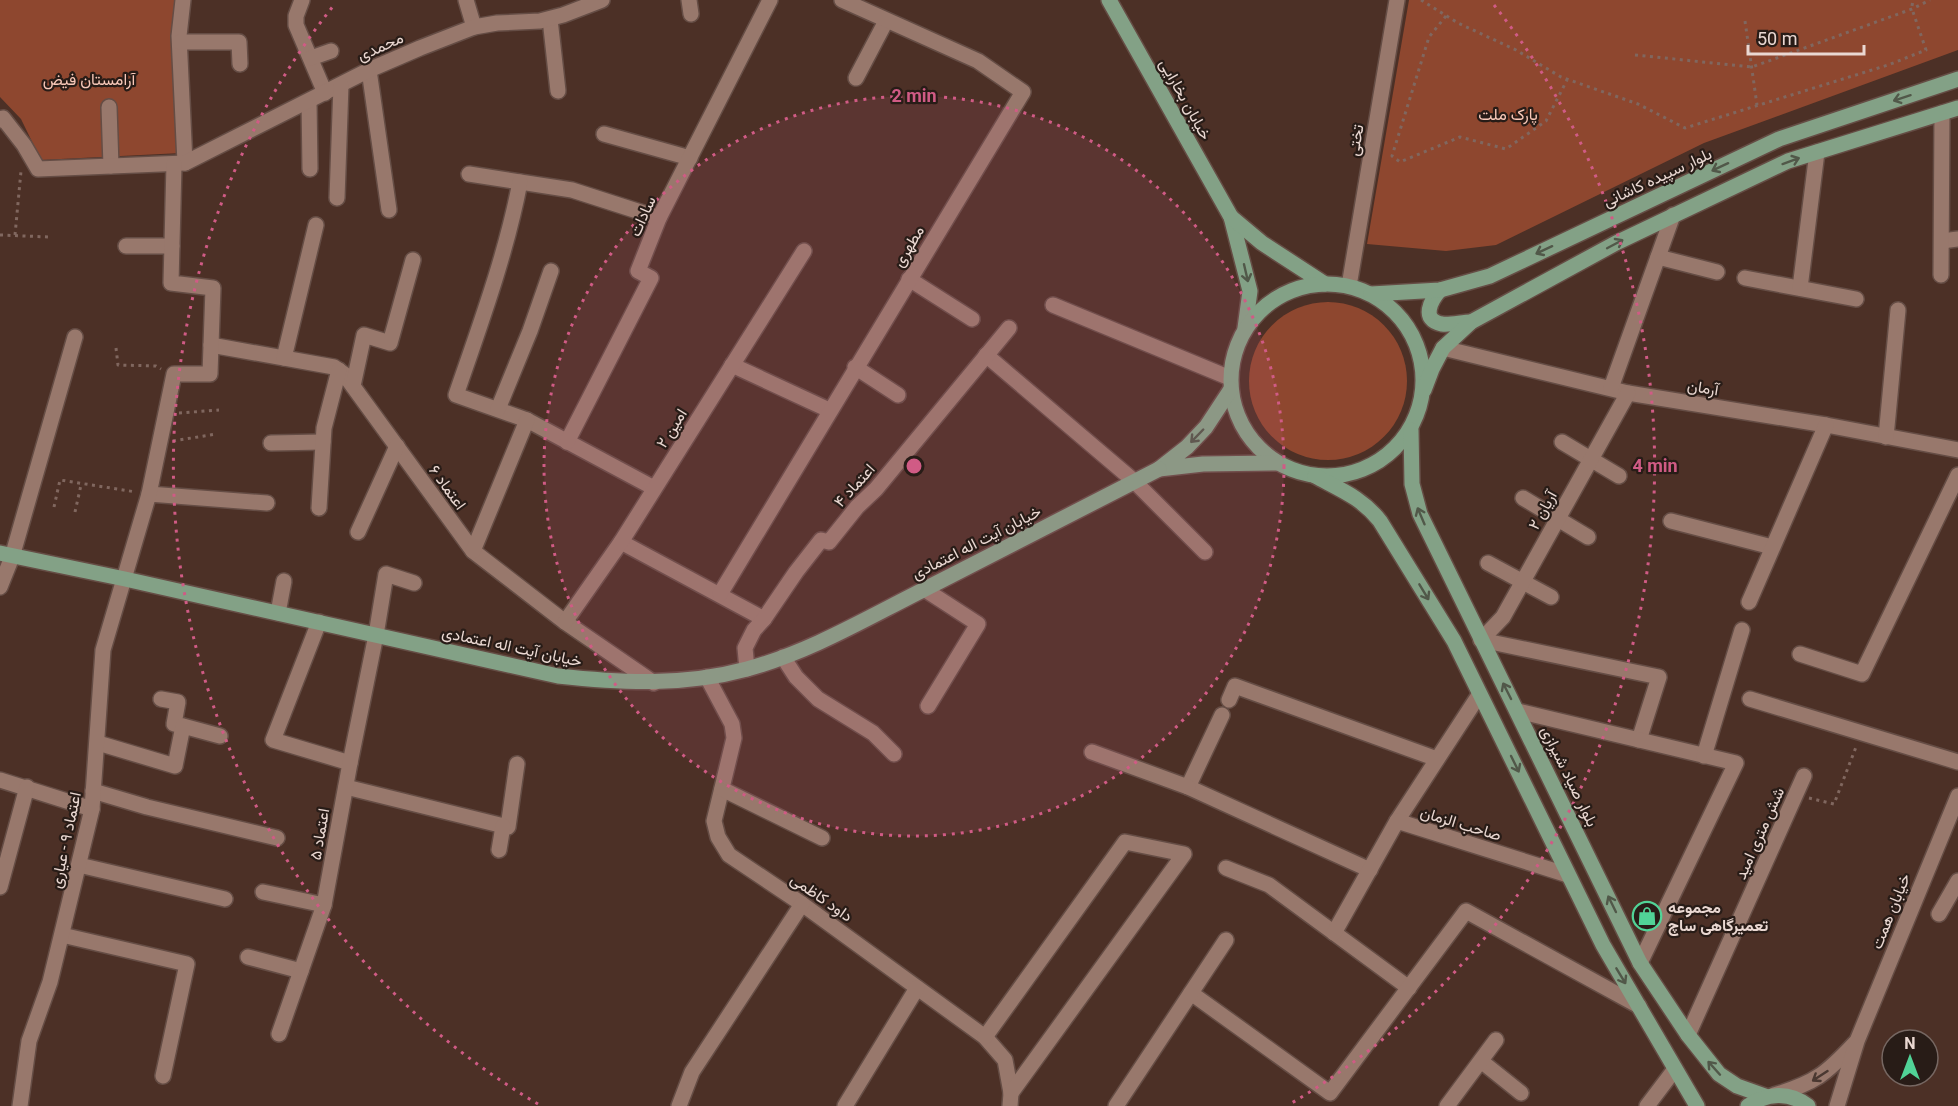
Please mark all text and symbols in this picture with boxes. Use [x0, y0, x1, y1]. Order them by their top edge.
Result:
scale bar [1748, 18, 1864, 56]
street label: محمدی [354, 28, 407, 66]
text: 50 m [1757, 28, 1797, 49]
street label: خیابان بخارایی [1155, 55, 1216, 144]
park label: آرامستان فیض [43, 70, 136, 90]
text: 2 min [891, 85, 937, 106]
one-way arrow [1894, 93, 1912, 104]
park label: پارک ملت [1478, 105, 1538, 126]
street label: تختی [1343, 123, 1369, 158]
street label: بلوار سپیده کاشانی [1600, 144, 1715, 213]
one-way arrow [1781, 155, 1800, 166]
one-way arrow [1712, 161, 1730, 173]
street label: سادات [625, 193, 660, 239]
street label: مطهری [889, 222, 929, 271]
one-way arrow [1605, 238, 1623, 249]
one-way arrow [1536, 245, 1554, 257]
one-way arrow [1240, 263, 1252, 282]
street label: آرمان [1686, 376, 1721, 401]
street label: امین ۲ [652, 405, 692, 452]
one-way arrow [1190, 429, 1205, 444]
text: 4 min [1632, 455, 1678, 476]
centre of rings [904, 456, 924, 476]
street label: اعتماد ۴ [830, 460, 879, 511]
street label: اعتماد ۶ [425, 461, 470, 513]
street label: آریان ۲ [1524, 486, 1562, 533]
street label: خیابان آیت اله اعتمادی [908, 501, 1045, 584]
one-way arrow [1415, 507, 1426, 525]
one-way arrow [1418, 583, 1430, 600]
street label: خیابان آیت اله اعتمادی [440, 622, 584, 672]
one-way arrow [1501, 682, 1512, 700]
street label: بلوار صیاد شیرازی [1536, 723, 1602, 830]
one-way arrow [1510, 755, 1522, 773]
street label: شش متری امید [1731, 784, 1789, 883]
street label: اعتماد ۹ - عیاری [46, 790, 86, 890]
street label: صاحب الزمان [1418, 802, 1504, 846]
street label: اعتماد ۵ [306, 807, 333, 861]
street label: داود کاظمی [786, 869, 856, 927]
street label: خیابان همت [1867, 870, 1914, 952]
one-way arrow [1605, 895, 1617, 913]
place label: مجموعه تعمیرگاهی ساچ [1668, 898, 1768, 936]
shop icon: مجموعه تعمیرگاهی ساچ [1631, 900, 1663, 932]
one-way arrow [1616, 967, 1628, 984]
north arrow [1880, 1028, 1940, 1088]
text: N [1904, 1034, 1916, 1053]
one-way arrow [1707, 1061, 1721, 1076]
one-way arrow [1812, 1070, 1829, 1082]

